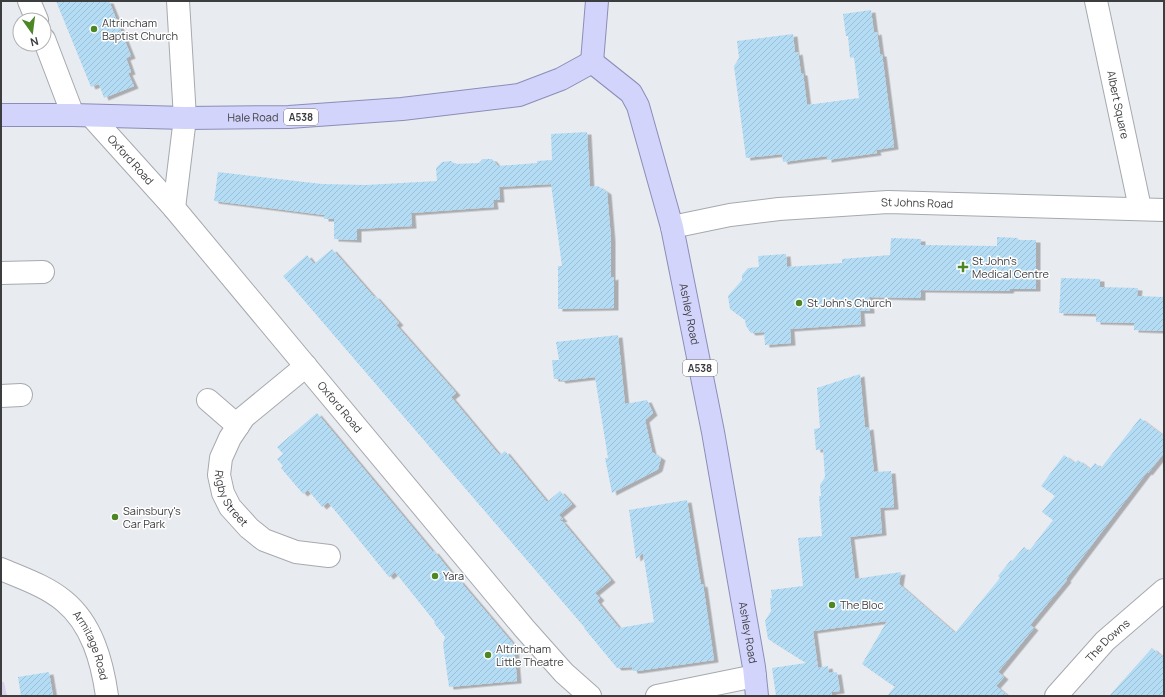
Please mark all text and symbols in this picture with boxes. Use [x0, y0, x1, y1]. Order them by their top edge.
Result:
north arrow [12, 12, 52, 52]
place label: Altrincham Baptist Church [102, 15, 178, 43]
marker: Altrincham Baptist Church [89, 24, 99, 34]
text: N [29, 34, 40, 50]
street label: Albert Square [1104, 69, 1133, 141]
street label: Hale Road [227, 109, 279, 125]
road number: A538 [284, 109, 318, 125]
street label: Oxford Road [104, 131, 157, 188]
street label: St Johns Road [881, 194, 953, 211]
place label: St John's Medical Centre [972, 253, 1050, 281]
marker: St John's Medical Centre [957, 261, 969, 273]
street label: Ashley Road [676, 282, 703, 346]
place label: St John's Church [807, 295, 892, 310]
marker: St John's Church [794, 298, 804, 308]
road number: A538 [683, 360, 717, 376]
street label: Oxford Road [314, 378, 366, 436]
street label: Rigby Street [212, 469, 252, 529]
place label: Sainsbury's Car Park [123, 503, 181, 531]
marker: Sainsbury's Car Park [110, 512, 120, 522]
place label: Yara [443, 568, 464, 583]
marker: Yara [430, 571, 440, 581]
place label: The Bloc [840, 597, 884, 612]
marker: The Bloc [827, 600, 837, 610]
street label: Ashley Road [736, 601, 761, 665]
street label: Armitage Road [70, 607, 112, 681]
street label: The Downs [1082, 615, 1133, 665]
place label: Altrincham Little Theatre [496, 641, 564, 669]
marker: Altrincham Little Theatre [483, 650, 493, 660]

